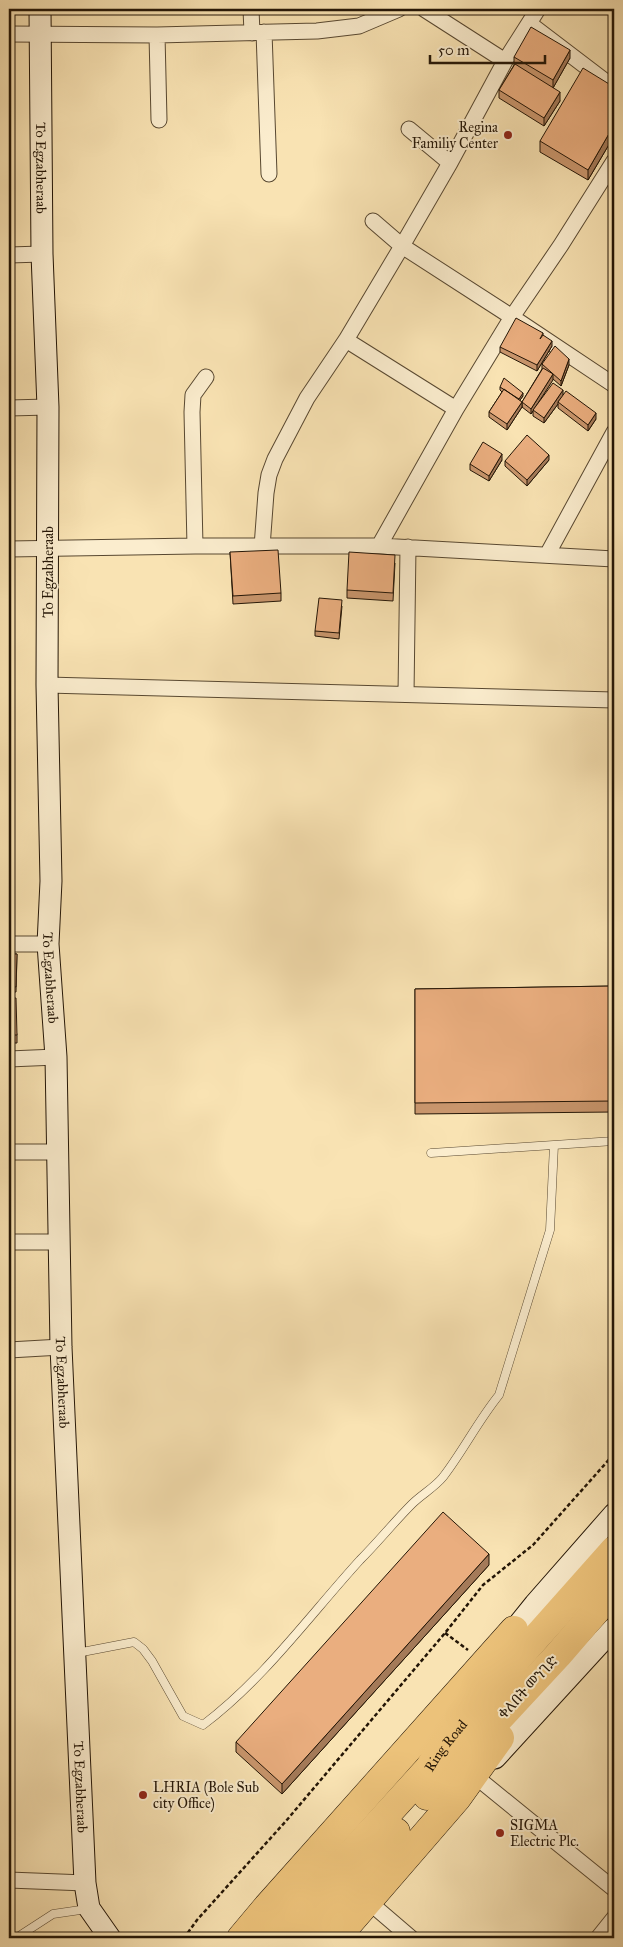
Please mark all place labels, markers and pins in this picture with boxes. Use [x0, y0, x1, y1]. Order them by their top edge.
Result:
place label: Regina Familiy Center [412, 119, 499, 152]
marker: Regina Familiy Center [502, 129, 514, 141]
place label: LHRIA (Bole Sub city Office) [153, 1779, 259, 1813]
marker: LHRIA (Bole Sub city Office) [137, 1789, 149, 1801]
place label: SIGMA Electric Plc. [510, 1817, 579, 1850]
marker: SIGMA Electric Plc. [494, 1827, 506, 1839]

